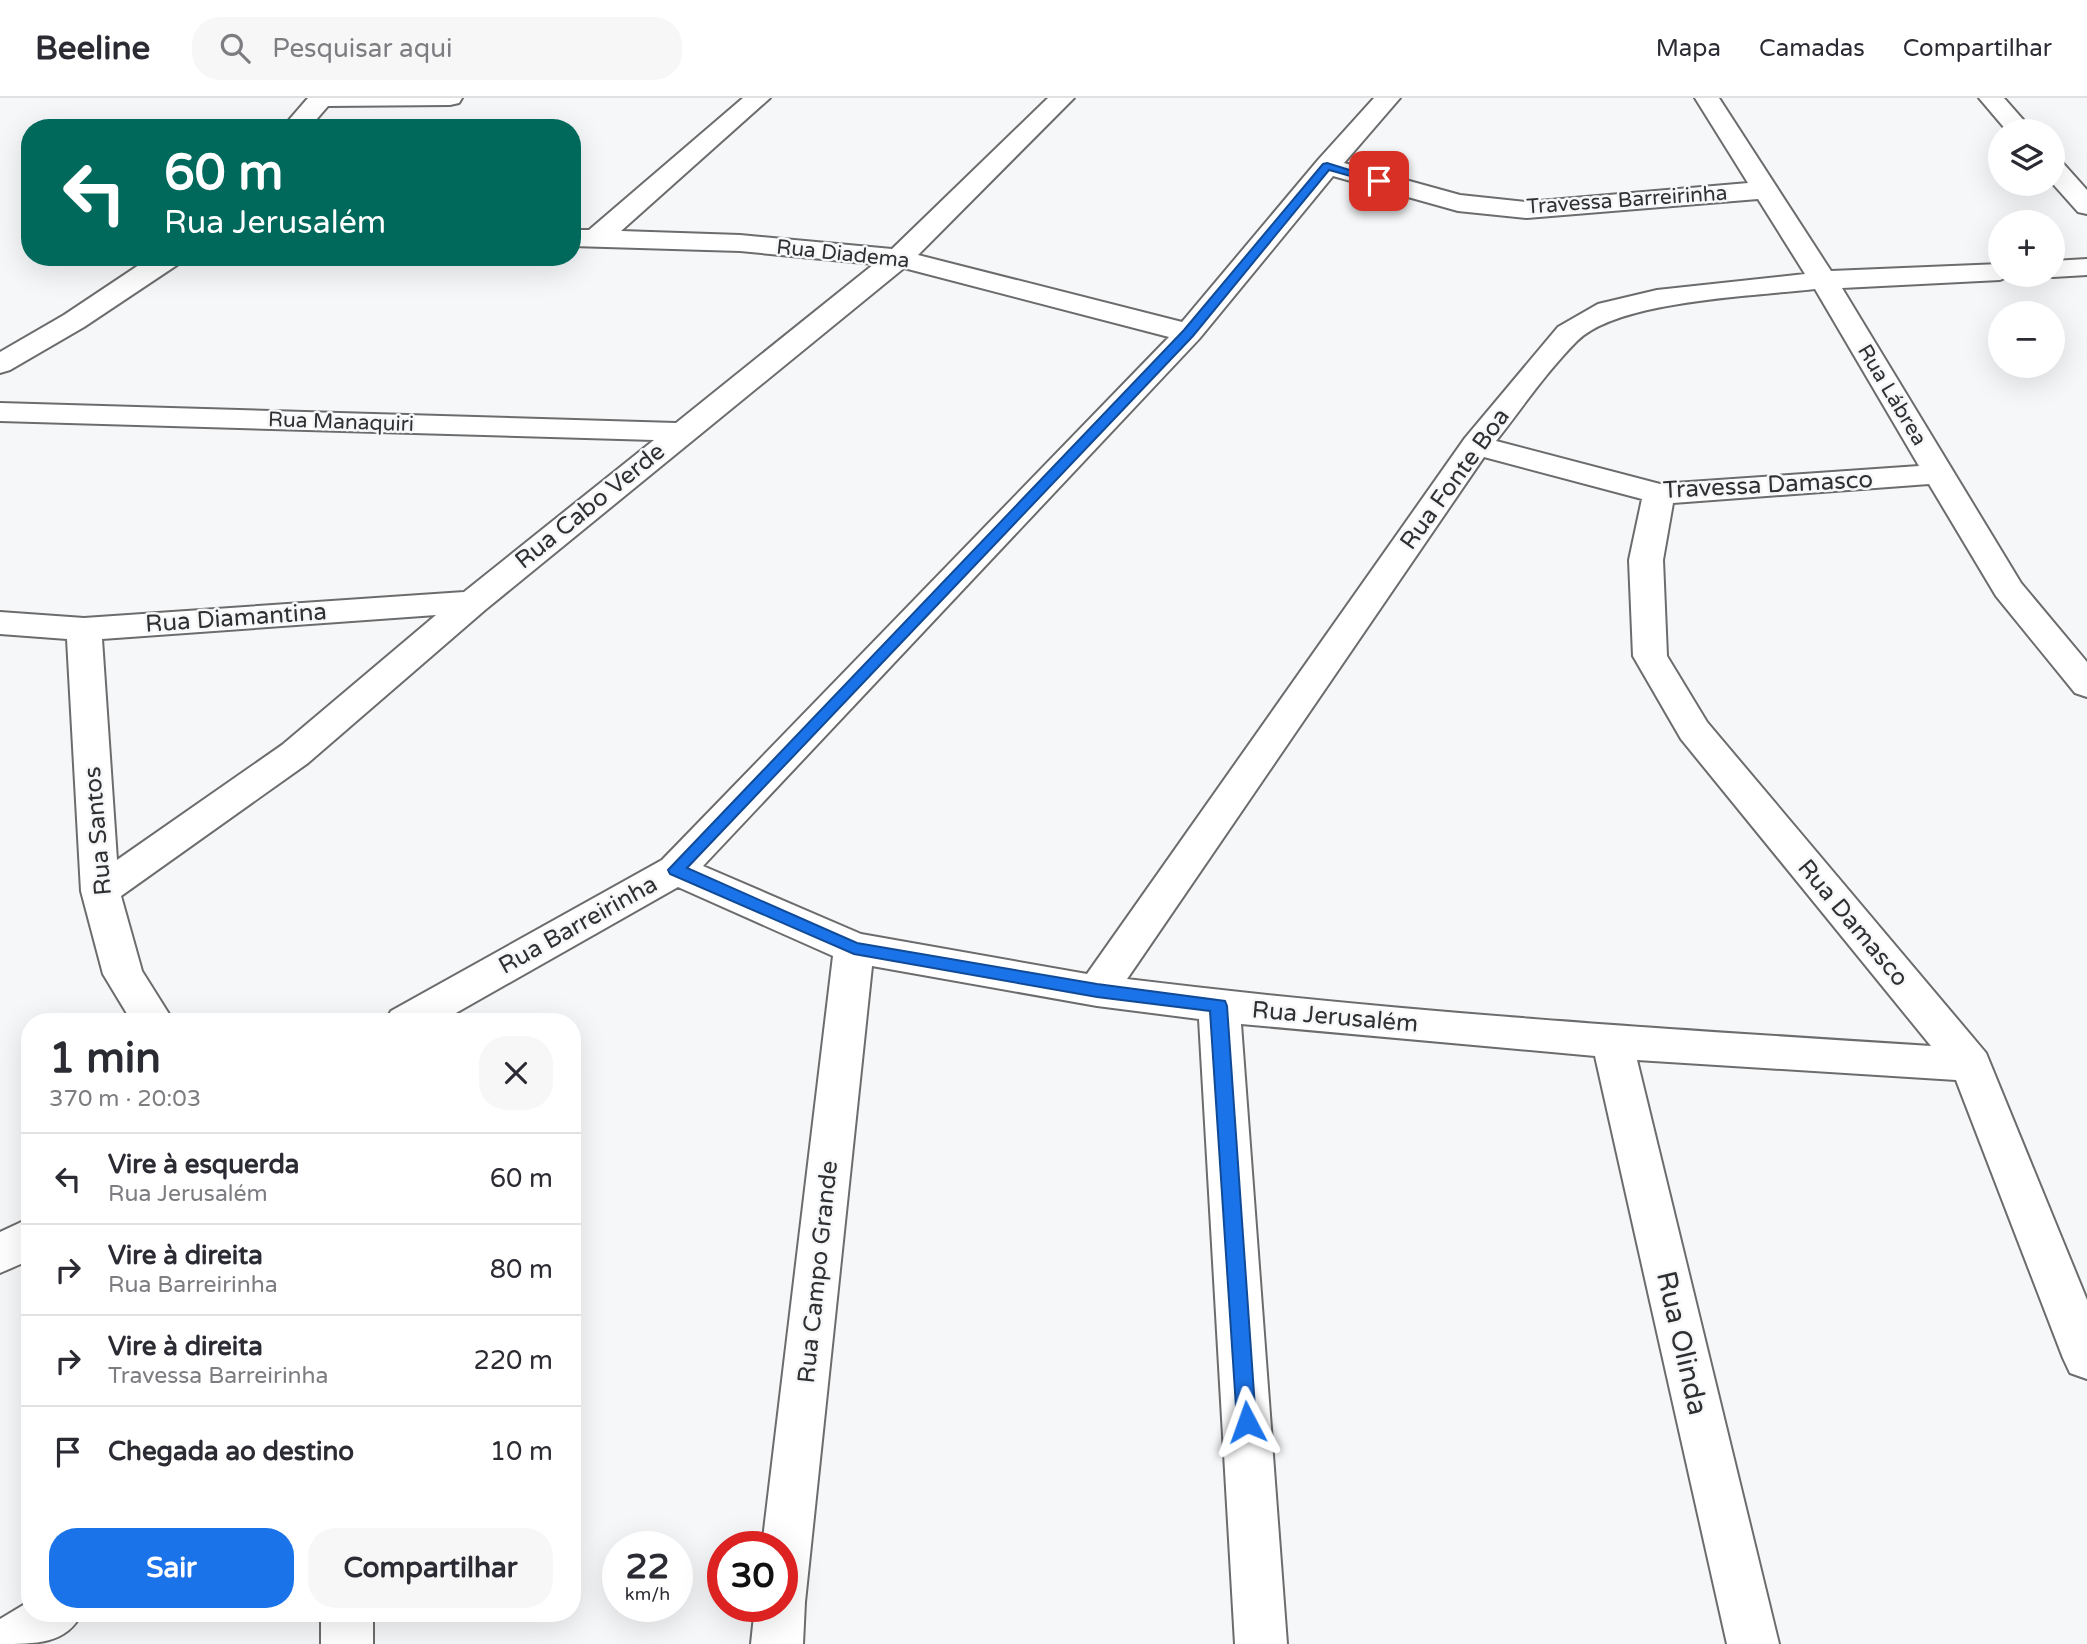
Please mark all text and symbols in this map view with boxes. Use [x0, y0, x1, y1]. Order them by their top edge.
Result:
search box [192, 17, 682, 80]
text: Beeline [35, 29, 150, 68]
icon: search [216, 29, 254, 67]
text: Pesquisar aqui [272, 33, 452, 64]
text: Mapa [1656, 34, 1721, 63]
text: Camadas [1759, 34, 1865, 63]
text: Compartilhar [1903, 34, 2052, 63]
map controls [1988, 119, 2065, 378]
button: layers [1988, 119, 2065, 196]
text: 60 m [164, 144, 283, 203]
icon: left [49, 147, 140, 238]
pin [1349, 151, 1409, 211]
icon: arrive [1360, 162, 1398, 200]
street label: Travessa Barreirinha [1526, 181, 1728, 219]
text: Rua Jerusalém [164, 204, 386, 242]
button: + [1988, 210, 2065, 287]
street label: Rua Diadema [775, 235, 911, 273]
button: − [1988, 301, 2065, 378]
street label: Rua Lábrea [1852, 340, 1932, 450]
street label: Rua Fonte Boa [1394, 403, 1516, 555]
street label: Rua Manaquiri [267, 407, 415, 437]
street label: Rua Cabo Verde [509, 437, 671, 575]
street label: Travessa Damasco [1662, 465, 1874, 505]
street label: Rua Diamantina [144, 597, 328, 639]
street label: Rua Santos [78, 765, 118, 897]
street label: Rua Damasco [1791, 854, 1915, 992]
street label: Rua Barreirinha [494, 869, 662, 981]
street label: Rua Jerusalém [1251, 995, 1419, 1039]
text: 1 min [49, 1033, 161, 1084]
button: close [479, 1036, 553, 1110]
text: 370 m · 20:03 [49, 1085, 201, 1113]
text: Vire à esquerda [108, 1149, 299, 1180]
street label: Rua Campo Grande [792, 1159, 844, 1385]
icon: left [49, 1160, 87, 1198]
text: 60 m [490, 1163, 553, 1194]
text: Rua Jerusalém [108, 1180, 268, 1208]
text: Vire à direita [108, 1240, 263, 1271]
icon: right [49, 1251, 87, 1289]
text: 80 m [490, 1254, 553, 1285]
street label: Rua Olinda [1649, 1268, 1715, 1418]
text: Rua Barreirinha [108, 1271, 278, 1299]
text: Vire à direita [108, 1331, 263, 1362]
icon: right [49, 1342, 87, 1380]
text: 220 m [473, 1345, 553, 1376]
text: Travessa Barreirinha [108, 1362, 329, 1390]
position arrow [1210, 1385, 1284, 1459]
icon: arrive [49, 1433, 87, 1471]
text: Chegada ao destino [108, 1436, 354, 1467]
text: 10 m [490, 1436, 553, 1467]
button: Sair [49, 1528, 294, 1608]
button: Compartilhar [308, 1528, 553, 1608]
speed limit sign: 30 [707, 1531, 798, 1622]
text: 22 [626, 1546, 669, 1588]
text: km/h [625, 1583, 670, 1605]

